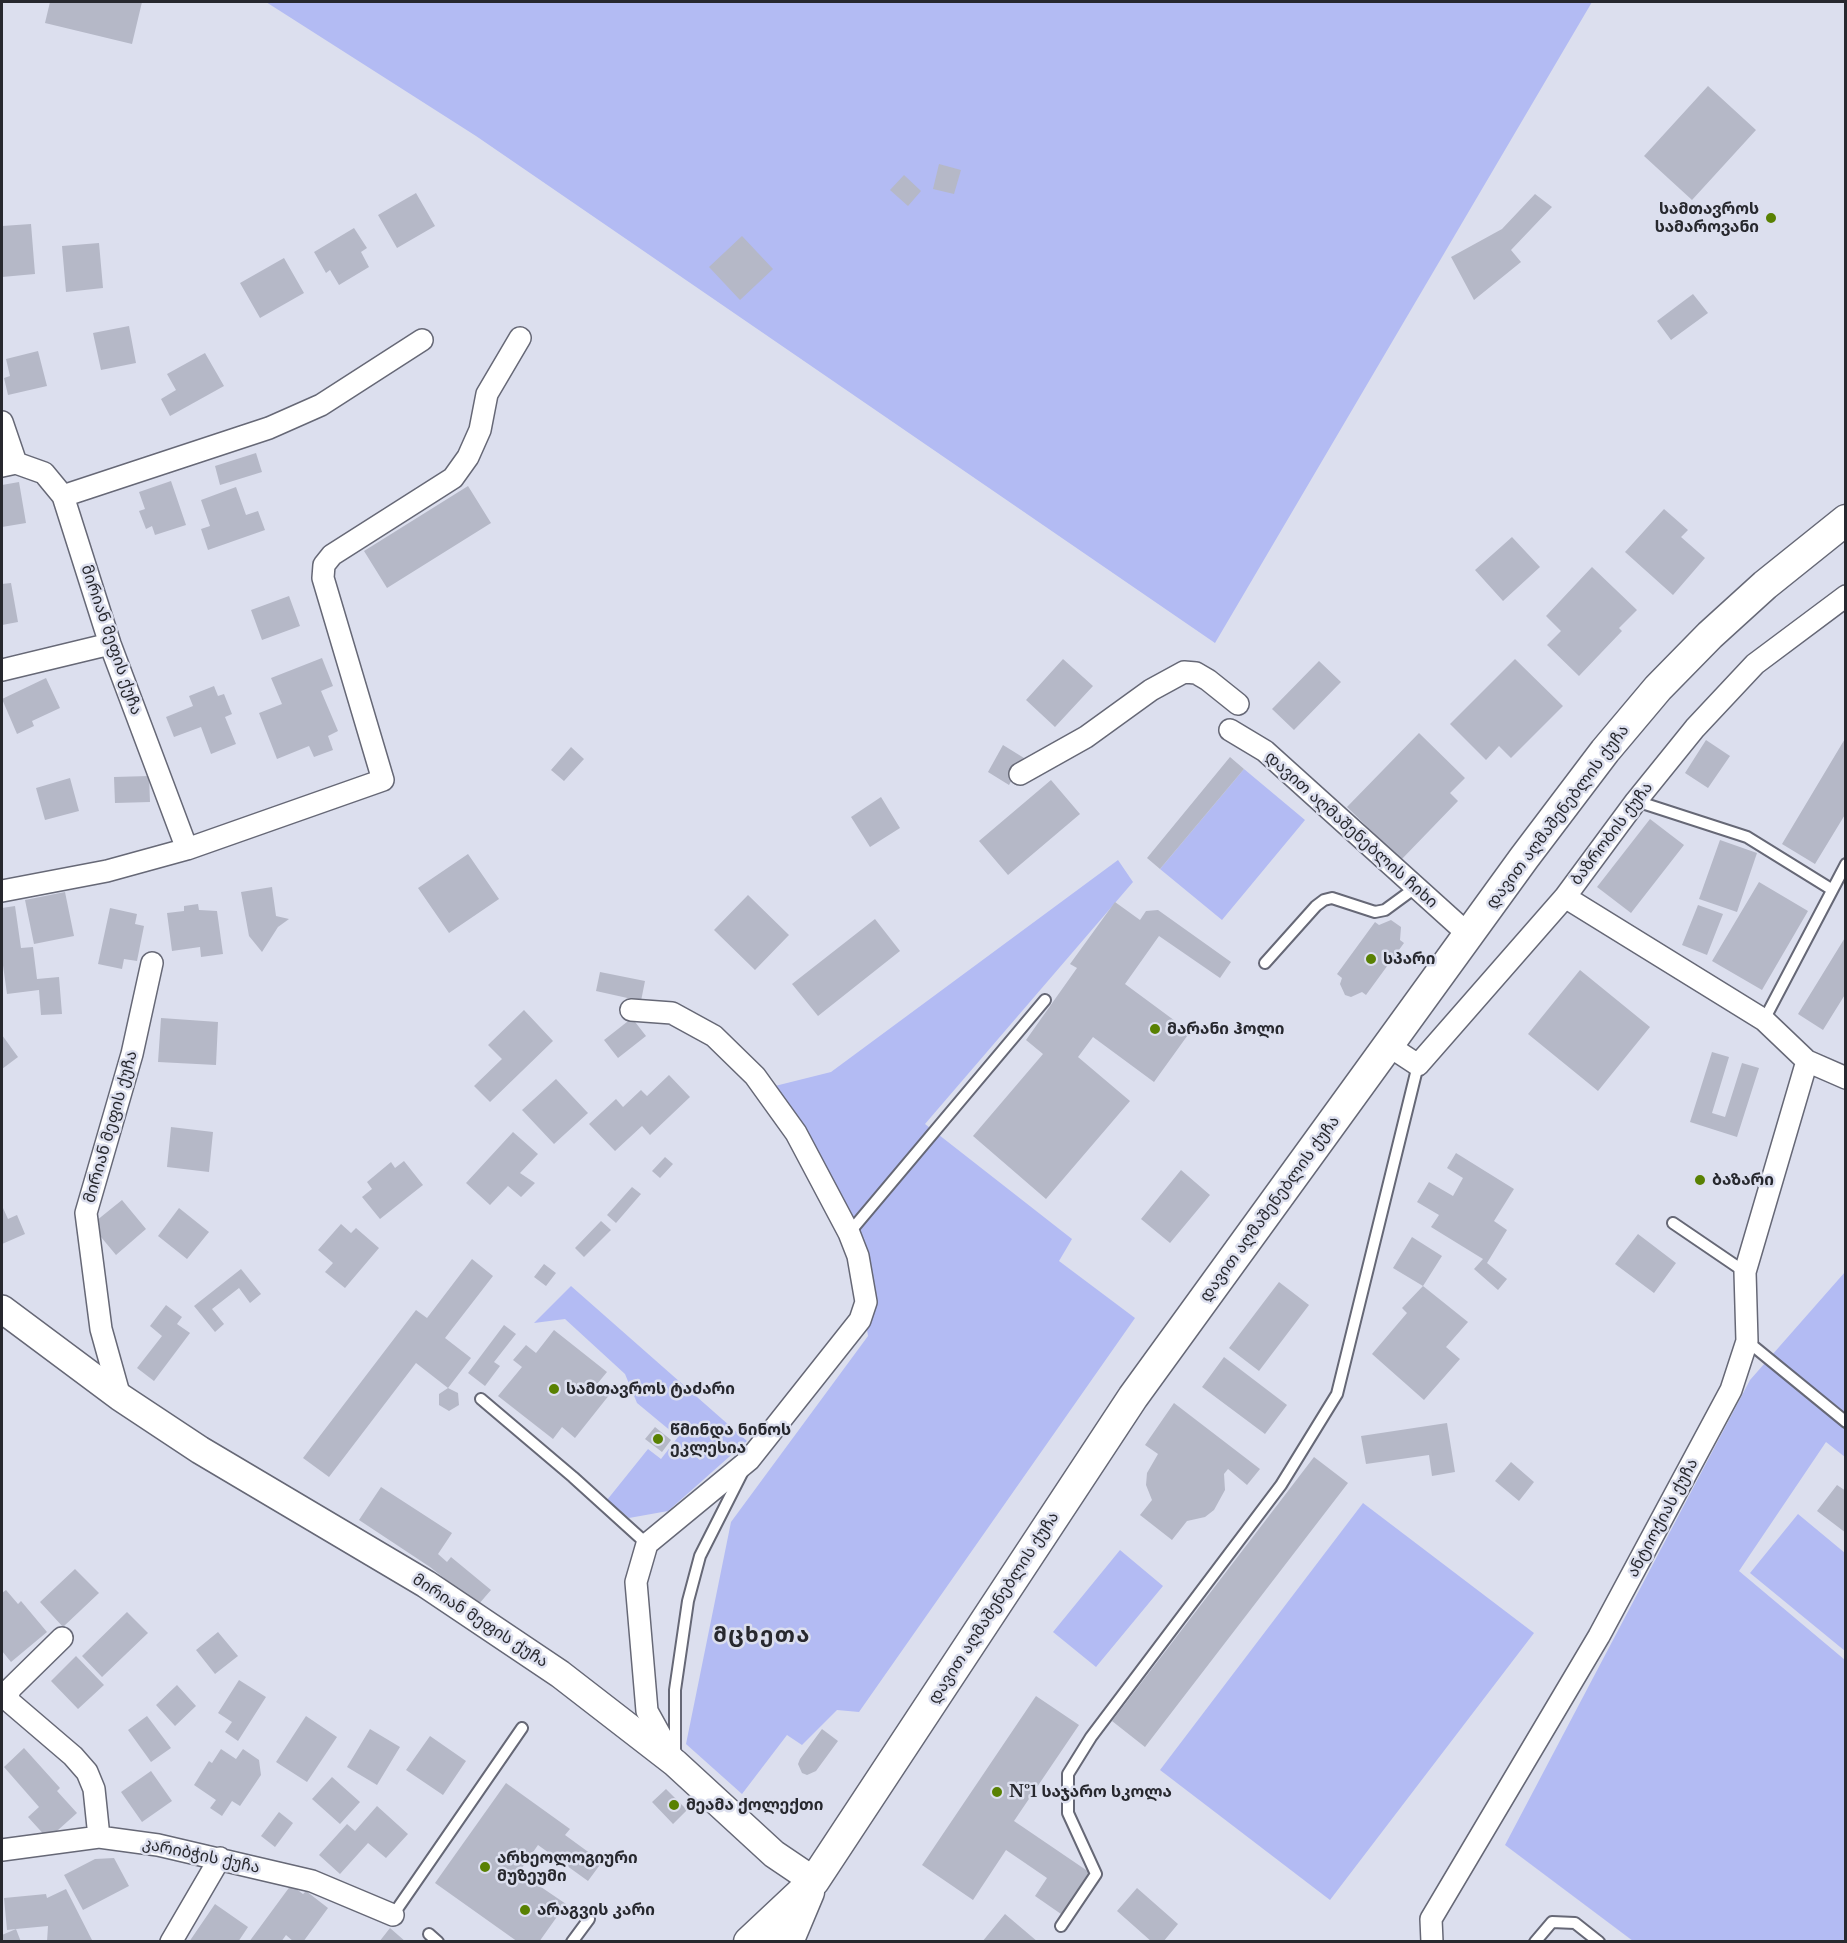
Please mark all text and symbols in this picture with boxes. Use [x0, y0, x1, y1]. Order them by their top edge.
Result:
place label: სამთავროს სამაროვანი [1655, 199, 1759, 237]
marker: სამთავროს სამაროვანი [1764, 211, 1778, 225]
street label: მირიან მეფის ქუჩა [76, 563, 146, 717]
street label: დავით აღმაშენებლის ქუჩა [1483, 721, 1633, 913]
street label: დავით აღმაშენებლის ჩიხი [1261, 747, 1441, 913]
street label: ბაზრობის ქუჩა [1567, 779, 1657, 889]
place label: სპარი [1383, 949, 1435, 969]
marker: სპარი [1364, 952, 1378, 966]
place label: მარანი ჰოლი [1167, 1019, 1284, 1039]
marker: მარანი ჰოლი [1148, 1022, 1162, 1036]
street label: მირიან მეფის ქუჩა [80, 1049, 142, 1205]
street label: დავით აღმაშენებლის ქუჩა [1196, 1112, 1344, 1306]
place label: ბაზარი [1712, 1170, 1774, 1190]
marker: ბაზარი [1693, 1173, 1707, 1187]
place label: სამთავროს ტაძარი [566, 1379, 735, 1399]
marker: სამთავროს ტაძარი [547, 1382, 561, 1396]
place label: წმინდა ნინოს ეკლესია [670, 1420, 791, 1458]
marker: წმინდა ნინოს ეკლესია [651, 1432, 665, 1446]
street label: ანტიოქიას ქუჩა [1624, 1455, 1702, 1581]
street label: დავით აღმაშენებლის ქუჩა [925, 1508, 1063, 1708]
street label: მირიან მეფის ქუჩა [409, 1570, 551, 1672]
district label: მცხეთა [713, 1623, 811, 1649]
place label: №1 საჯარო სკოლა [1009, 1782, 1172, 1802]
marker: №1 საჯარო სკოლა [990, 1785, 1004, 1799]
place label: მეამა ქოლექთი [686, 1795, 823, 1815]
marker: მეამა ქოლექთი [667, 1798, 681, 1812]
street label: კარიბჭის ქუჩა [141, 1834, 261, 1878]
place label: არხეოლოგიური მუზეუმი [497, 1848, 638, 1886]
marker: არხეოლოგიური მუზეუმი [478, 1860, 492, 1874]
place label: არაგვის კარი [537, 1900, 655, 1920]
marker: არაგვის კარი [518, 1903, 532, 1917]

